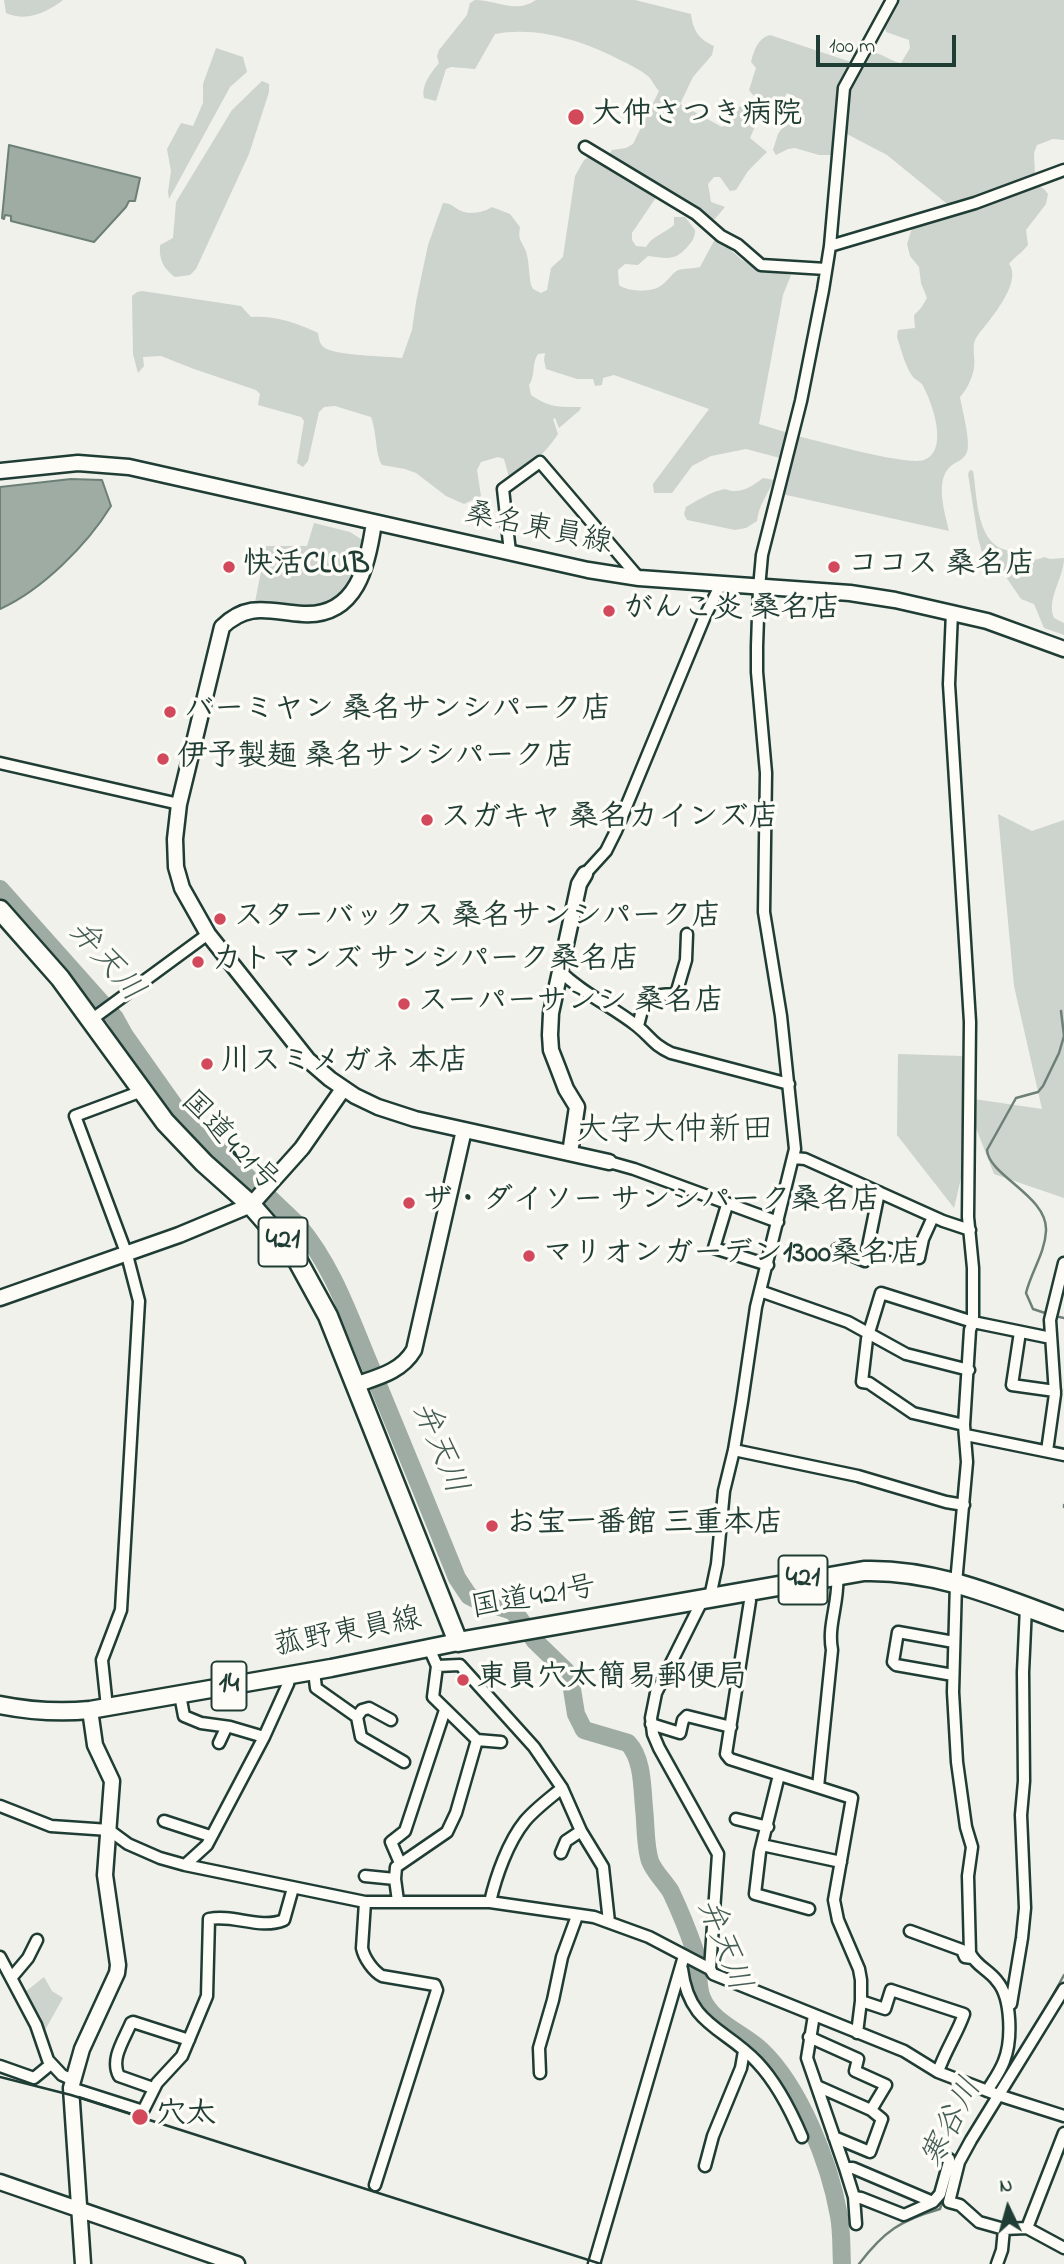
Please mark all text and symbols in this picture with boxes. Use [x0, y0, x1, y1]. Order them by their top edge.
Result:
scale bar [819, 21, 959, 65]
text: 100 m [829, 32, 875, 62]
place label: 大仲さつき病院 [592, 99, 802, 135]
marker: 大仲さつき病院 [566, 107, 586, 127]
street label: 桑名東員線 [461, 498, 615, 564]
place label: 快活CLUB [243, 549, 370, 585]
place label: ココス 桑名店 [848, 549, 1035, 585]
marker: 快活CLUB [221, 559, 237, 575]
marker: ココス 桑名店 [826, 559, 842, 575]
place label: がんこ炎 桑名店 [623, 593, 840, 629]
marker: がんこ炎 桑名店 [601, 603, 617, 619]
place label: バーミヤン 桑名サンシパーク店 [184, 694, 611, 730]
marker: バーミヤン 桑名サンシパーク店 [162, 704, 178, 720]
place label: 伊予製麺 桑名サンシパーク店 [177, 741, 574, 777]
marker: 伊予製麺 桑名サンシパーク店 [155, 751, 171, 767]
place label: スガキヤ 桑名カインズ店 [441, 802, 778, 838]
marker: スガキヤ 桑名カインズ店 [419, 812, 435, 828]
place label: スターバックス 桑名サンシパーク店 [234, 901, 721, 937]
marker: スターバックス 桑名サンシパーク店 [212, 911, 228, 927]
water label: 弁天川 [58, 914, 150, 1012]
place label: カトマンズ サンシパーク桑名店 [212, 944, 639, 980]
marker: カトマンズ サンシパーク桑名店 [190, 954, 206, 970]
place label: スーパーサンシ 桑名店 [418, 986, 724, 1022]
marker: スーパーサンシ 桑名店 [396, 996, 412, 1012]
place label: 川スミメガネ 本店 [221, 1046, 468, 1082]
marker: 川スミメガネ 本店 [199, 1056, 215, 1072]
street label: 国道421号 [171, 1085, 285, 1201]
district label: 大字大仲新田 [576, 1114, 774, 1154]
place label: ザ・ダイソー サンシパーク桑名店 [423, 1185, 880, 1221]
marker: ザ・ダイソー サンシパーク桑名店 [401, 1195, 417, 1211]
road number: 421 [258, 1218, 308, 1266]
place label: マリオンガーデン1300桑名店 [543, 1238, 921, 1274]
marker: マリオンガーデン1300桑名店 [521, 1248, 537, 1264]
water label: 弁天川 [401, 1397, 473, 1501]
place label: お宝一番館 三重本店 [506, 1508, 783, 1544]
marker: お宝一番館 三重本店 [484, 1518, 500, 1534]
road number: 421 [778, 1556, 828, 1604]
street label: 国道421号 [468, 1571, 600, 1629]
street label: 菰野東員線 [271, 1603, 425, 1667]
road number: 14 [212, 1662, 246, 1710]
place label: 東員穴太簡易郵便局 [477, 1662, 747, 1698]
marker: 東員穴太簡易郵便局 [455, 1672, 471, 1688]
water label: 弁天川 [686, 1894, 756, 1998]
water label: 寒谷川 [915, 2073, 993, 2175]
place label: 穴太 [156, 2099, 216, 2135]
marker: 穴太 [130, 2107, 150, 2127]
north arrow [973, 2173, 1043, 2243]
text: N [999, 2173, 1014, 2201]

